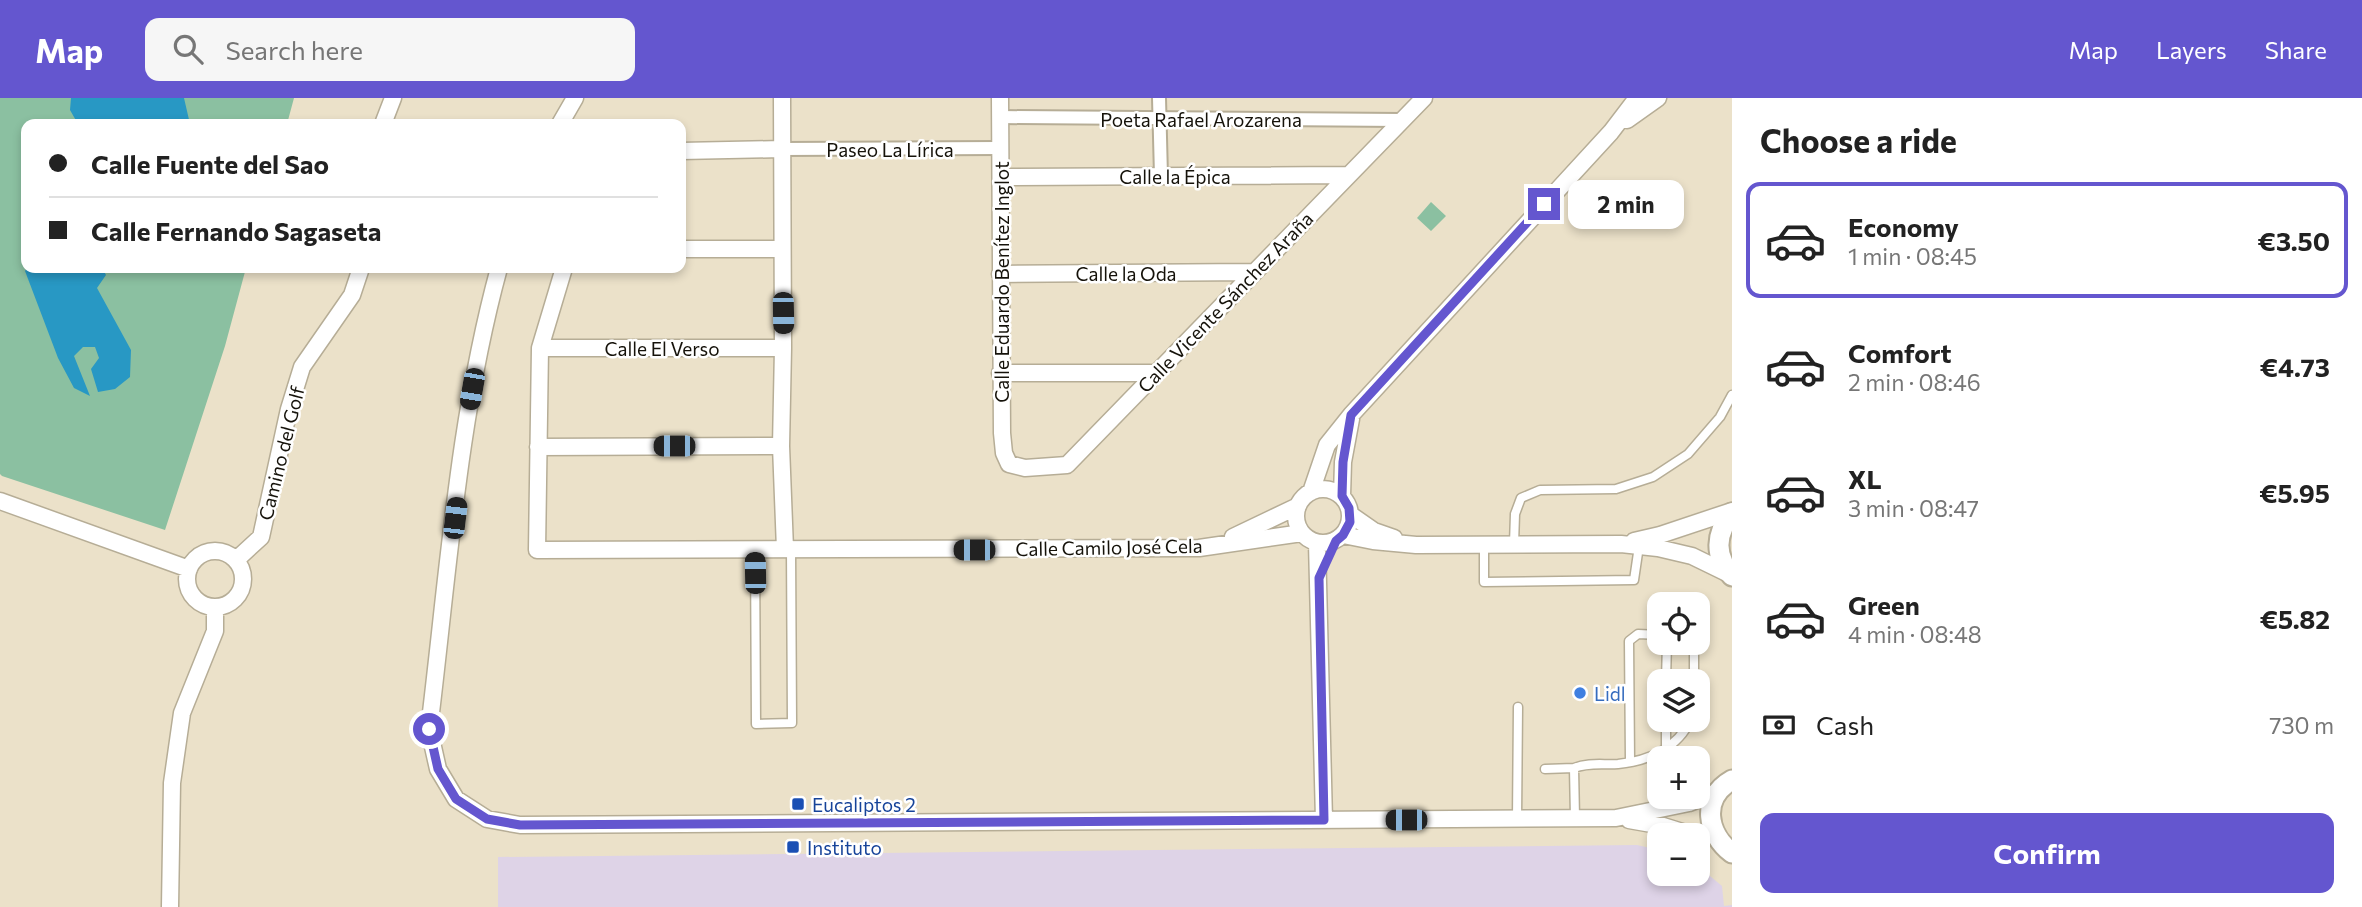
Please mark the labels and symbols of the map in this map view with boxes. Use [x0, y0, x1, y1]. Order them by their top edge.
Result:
street label: Poeta Rafael Arozarena [1100, 108, 1302, 131]
street label: Paseo La Lírica [826, 138, 954, 161]
street label: Calle Eduardo Benítez Inglot [990, 161, 1013, 403]
street label: Calle la Épica [1119, 165, 1231, 188]
callout: 2 min [1568, 180, 1684, 228]
route end [1528, 188, 1560, 220]
street label: Calle Vicente Sánchez Araña [1133, 207, 1317, 397]
street label: Calle la Oda [1075, 262, 1177, 285]
car [773, 292, 794, 334]
street label: Calle El Verso [604, 337, 720, 360]
car [459, 366, 486, 412]
street label: Camino del Golf [253, 383, 309, 522]
car [654, 436, 696, 457]
car [443, 496, 468, 540]
street label: Calle Camilo José Cela [1015, 534, 1203, 560]
car [954, 540, 996, 561]
car [745, 552, 766, 594]
place label: Lidl [1594, 682, 1626, 705]
marker: Lidl [1572, 685, 1588, 701]
route start [413, 713, 445, 745]
place label: Eucaliptos 2 [812, 793, 916, 816]
marker: Eucaliptos 2 [790, 796, 806, 812]
car [1386, 810, 1428, 831]
place label: Instituto [807, 836, 882, 859]
marker: Instituto [785, 839, 801, 855]

